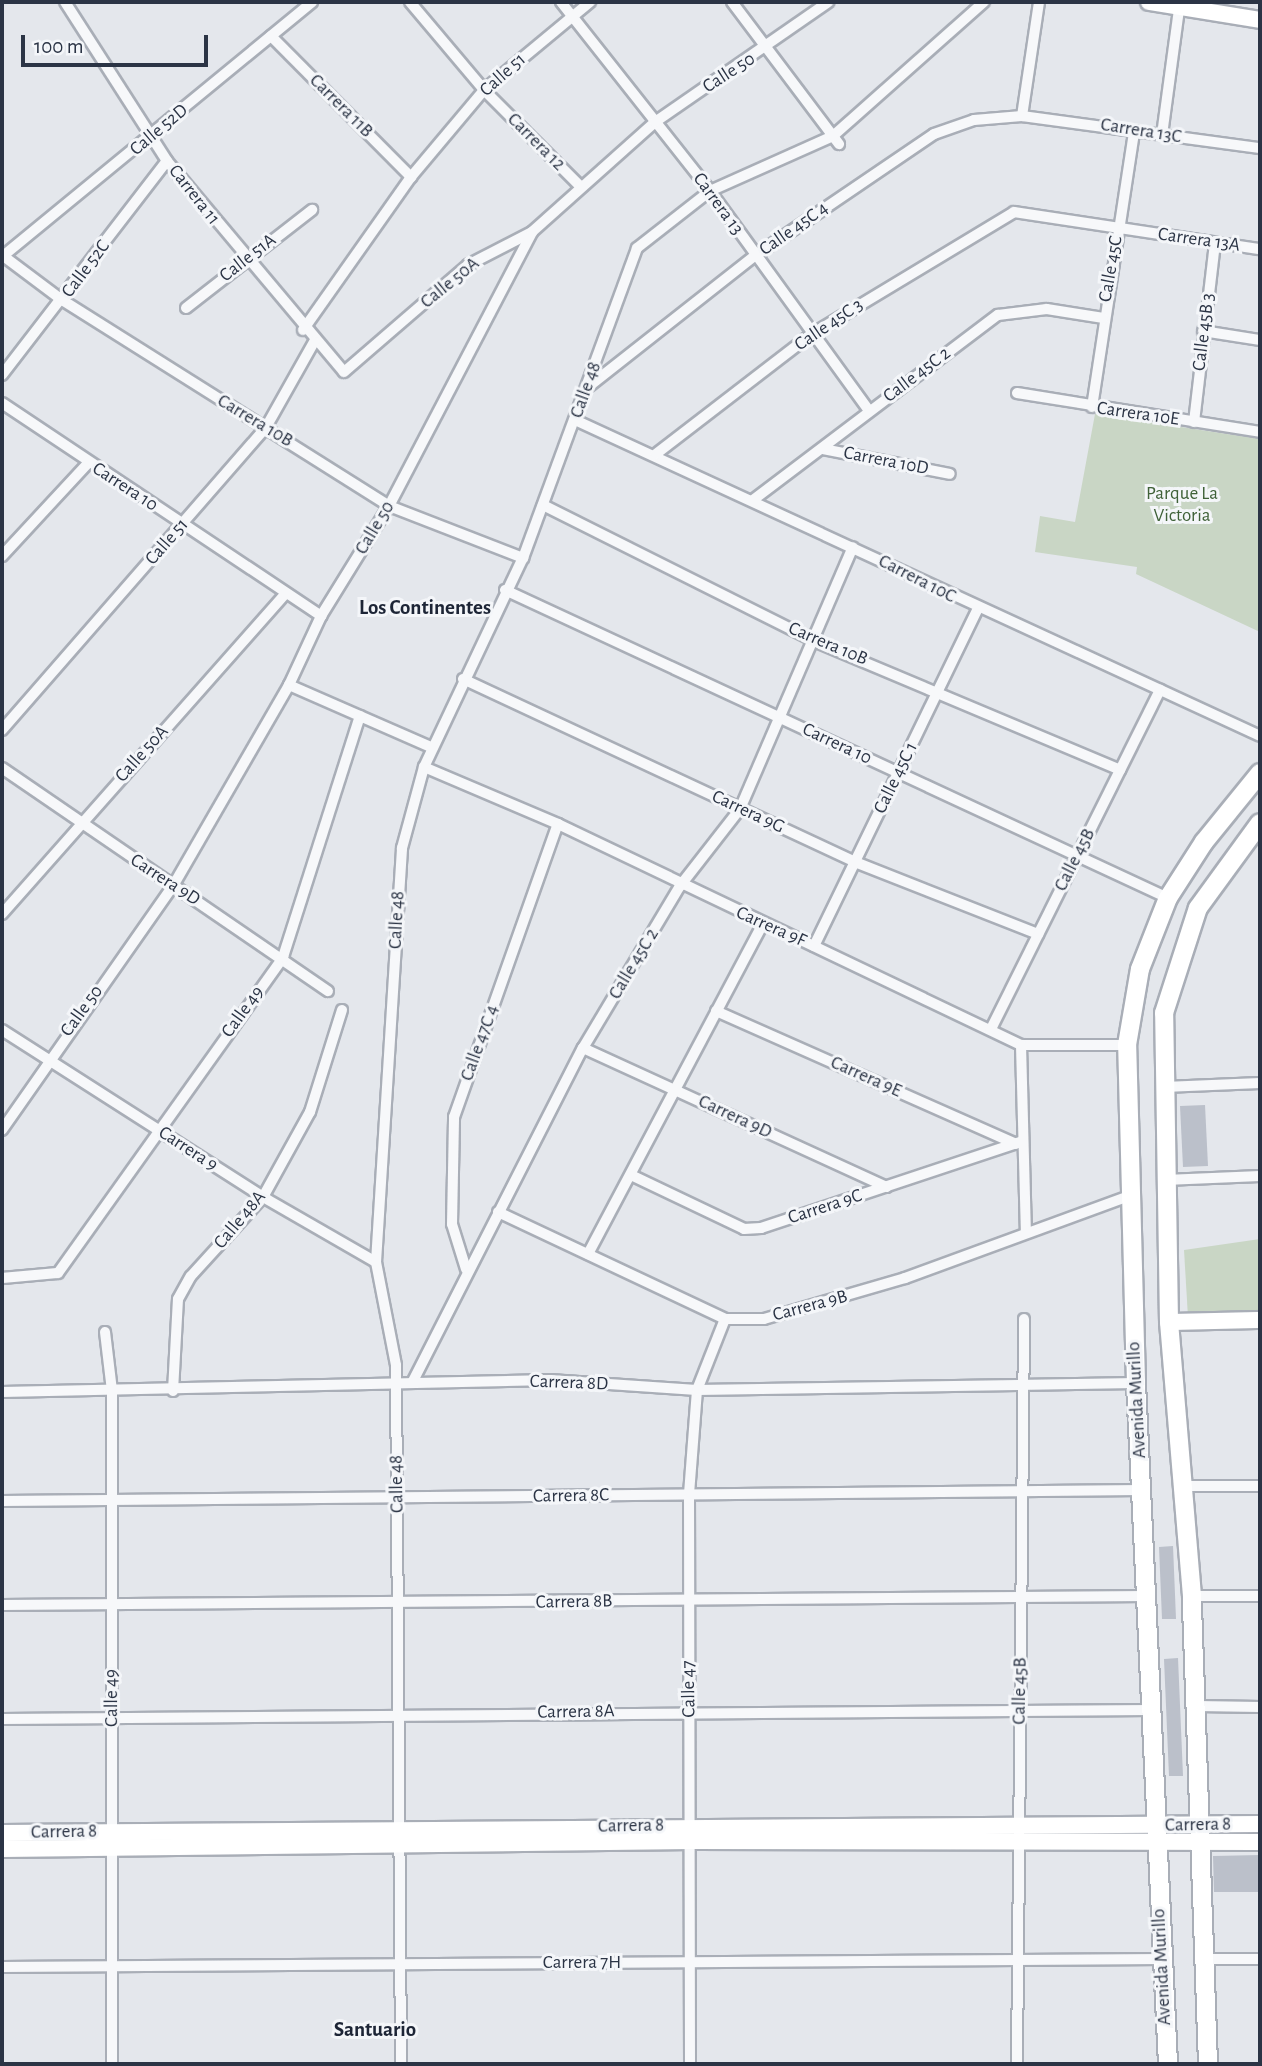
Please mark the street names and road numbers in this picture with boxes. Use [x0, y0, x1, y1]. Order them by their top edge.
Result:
street label: Calle 51 [475, 48, 531, 102]
street label: Calle 50 [699, 48, 759, 98]
street label: Carrera 11B [304, 69, 378, 143]
street label: Calle 52D [125, 99, 193, 161]
street label: Carrera 12 [502, 108, 570, 176]
street label: Carrera 13C [1099, 113, 1183, 149]
street label: Carrera 11 [163, 160, 225, 230]
street label: Carrera 13 [688, 168, 748, 240]
street label: Calle 45C 4 [755, 197, 833, 261]
street label: Carrera 13A [1156, 223, 1242, 257]
street label: Calle 51A [215, 229, 281, 287]
street label: Calle 45C [1094, 234, 1128, 304]
street label: Calle 52C [57, 236, 115, 302]
street label: Calle 50A [416, 252, 484, 314]
street label: Calle 45B 3 [1188, 292, 1220, 372]
street label: Calle 45C 3 [790, 294, 868, 356]
street label: Calle 45C 2 [879, 342, 955, 408]
street label: Calle 48 [565, 359, 607, 421]
street label: Carrera 10B [213, 390, 297, 452]
street label: Carrera 10E [1095, 397, 1181, 431]
street label: Carrera 10D [842, 442, 930, 480]
street label: Carrera 10 [88, 457, 162, 517]
street label: Calle 50 [350, 497, 400, 559]
street label: Calle 51 [141, 514, 193, 570]
street label: Carrera 10C [874, 550, 960, 608]
street label: Carrera 10B [785, 617, 871, 671]
street label: Carrera 10 [799, 718, 875, 770]
street label: Calle 50A [110, 721, 174, 787]
street label: Calle 45C 1 [869, 739, 923, 817]
street label: Carrera 9G [708, 785, 788, 839]
street label: Calle 45B [1050, 825, 1100, 895]
street label: Carrera 9D [126, 849, 204, 911]
street label: Calle 48 [384, 890, 410, 950]
street label: Carrera 9F [732, 901, 810, 953]
street label: Calle 45C 2 [604, 924, 664, 1004]
street label: Calle 50 [56, 981, 108, 1041]
street label: Calle 49 [217, 982, 269, 1042]
street label: Calle 47C 4 [456, 1002, 504, 1084]
street label: Carrera 9E [827, 1051, 905, 1103]
street label: Carrera 9D [695, 1090, 775, 1144]
street label: Carrera 9 [154, 1121, 222, 1177]
street label: Carrera 9C [785, 1184, 865, 1230]
street label: Calle 48A [209, 1186, 271, 1254]
street label: Carrera 9B [770, 1285, 850, 1327]
street label: Avenida Murillo [1123, 1341, 1151, 1459]
street label: Carrera 8D [529, 1370, 609, 1396]
street label: Calle 48 [385, 1455, 409, 1513]
street label: Carrera 8C [533, 1484, 609, 1508]
street label: Carrera 8B [536, 1590, 612, 1614]
street label: Calle 45B [1008, 1657, 1032, 1725]
street label: Calle 47 [677, 1660, 701, 1718]
street label: Calle 49 [101, 1669, 123, 1727]
street label: Carrera 8A [537, 1700, 615, 1724]
street label: Carrera 8 [1165, 1813, 1231, 1837]
street label: Carrera 8 [598, 1814, 664, 1838]
street label: Carrera 8 [31, 1820, 97, 1844]
street label: Avenida Murillo [1148, 1908, 1176, 2026]
street label: Carrera 7H [543, 1952, 621, 1974]

